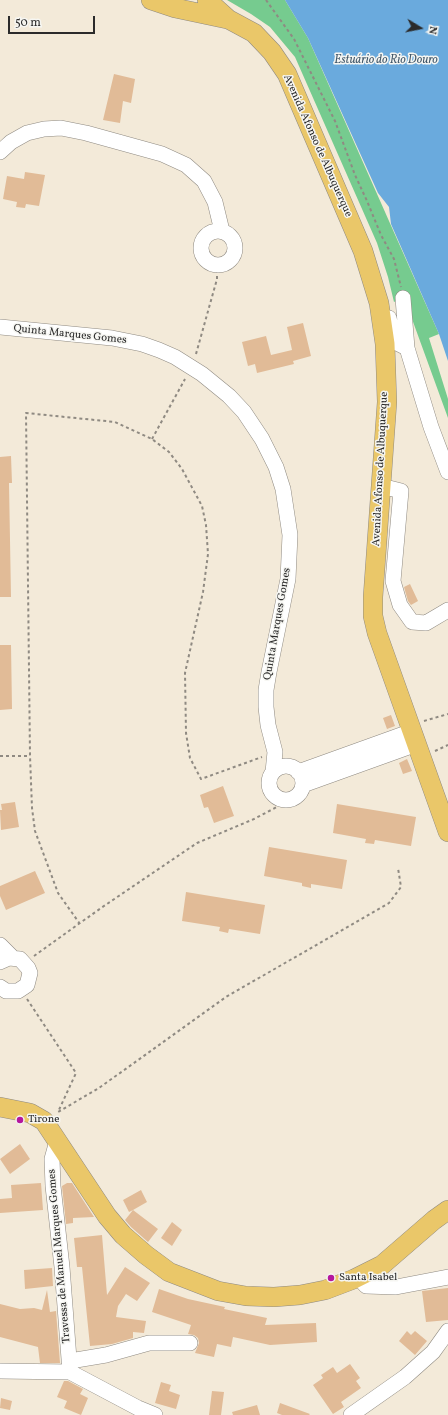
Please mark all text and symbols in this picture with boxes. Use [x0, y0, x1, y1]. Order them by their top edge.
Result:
scale bar [10, 8, 97, 34]
north arrow [400, 8, 440, 48]
text: 50 m [15, 15, 41, 31]
text: N [424, 25, 440, 35]
water label: Estuário do Rio Douro [334, 54, 438, 68]
street label: Avenida Afonso de Albuquerque [279, 73, 355, 219]
street label: Quinta Marques Gomes [13, 322, 127, 348]
street label: Avenida Afonso de Albuquerque [370, 391, 392, 547]
street label: Quinta Marques Gomes [262, 567, 294, 681]
place label: Tirone [28, 1113, 59, 1127]
marker: Tirone [15, 1115, 25, 1125]
street label: Travessa de Manuel Marques Gomes [46, 1168, 74, 1344]
place label: Santa Isabel [339, 1271, 397, 1285]
marker: Santa Isabel [326, 1273, 336, 1283]

